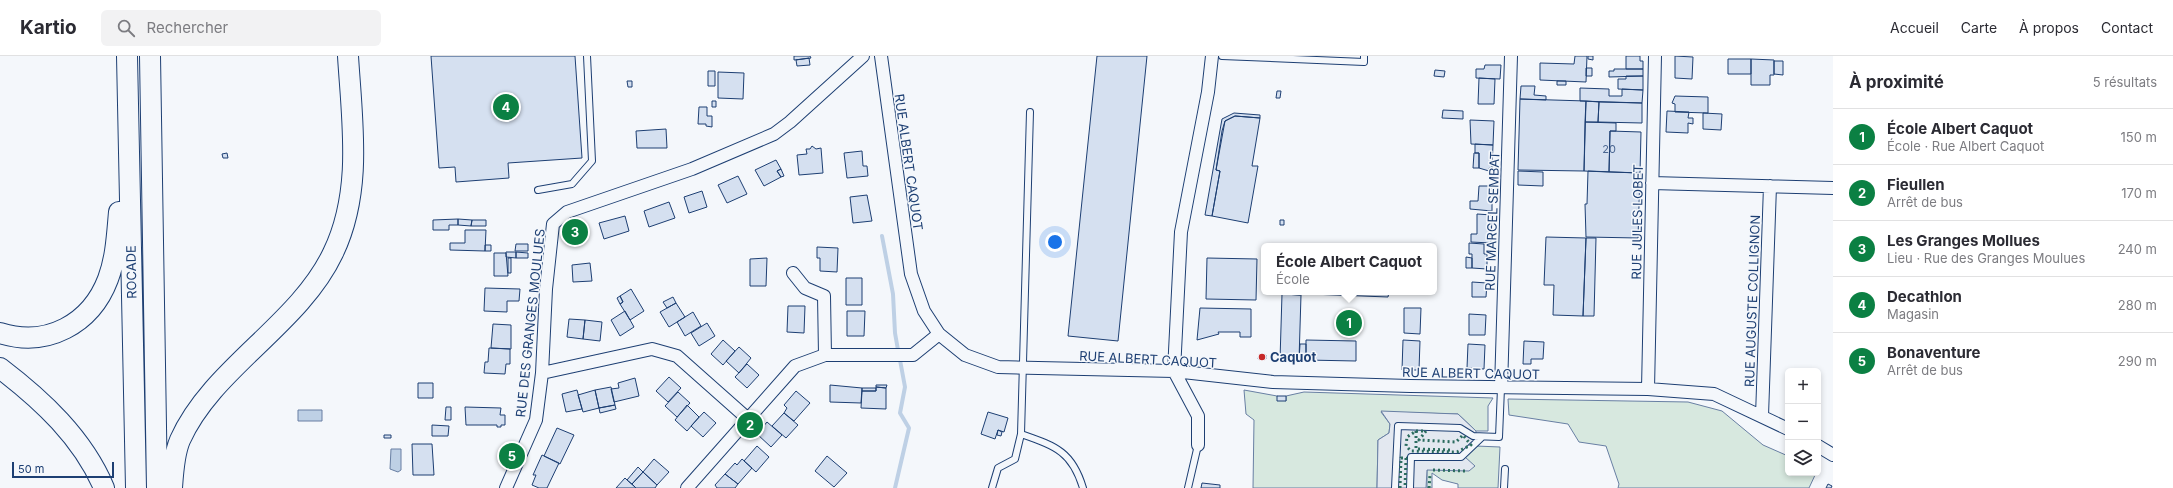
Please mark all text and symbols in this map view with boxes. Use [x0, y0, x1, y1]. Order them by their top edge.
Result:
search box [101, 10, 381, 46]
text: Kartio [20, 16, 77, 39]
icon: search [115, 17, 137, 39]
text: Rechercher [147, 18, 228, 37]
text: Accueil [1890, 19, 1939, 36]
text: Carte [1961, 19, 1997, 36]
text: À propos [2019, 19, 2079, 36]
text: Contact [2101, 19, 2153, 36]
text: À proximité [1849, 72, 1944, 92]
text: 5 résultats [2093, 74, 2157, 90]
pin: 4 [493, 92, 519, 122]
street label: RUE ALBERT CAQUOT [891, 93, 927, 231]
text: École Albert Caquot [1887, 119, 2033, 138]
text: 1 [1859, 129, 1865, 145]
text: 150 m [2121, 129, 2157, 145]
text: École · Rue Albert Caquot [1887, 138, 2044, 154]
house number: 20 [1602, 142, 1616, 156]
street label: RUE MARCEL SEMBAT [1482, 151, 1502, 291]
street label: RUE JULES LOBET [1628, 164, 1646, 280]
text: Fieullen [1887, 175, 1945, 194]
text: 2 [1858, 185, 1866, 201]
text: 170 m [2121, 185, 2157, 201]
text: Arrêt de bus [1887, 194, 1963, 210]
street label: RUE AUGUSTE COLLIGNON [1741, 215, 1763, 387]
pin: 3 [562, 217, 588, 247]
street label: RUE DES GRANGES MOULUES [512, 228, 548, 418]
text: Les Granges Mollues [1887, 231, 2040, 250]
your location [1045, 232, 1065, 252]
text: 3 [1858, 241, 1866, 257]
text: 240 m [2118, 241, 2157, 257]
popup [1261, 243, 1437, 295]
street label: ROCADE [123, 245, 139, 299]
text: Lieu · Rue des Granges Moulues [1887, 250, 2085, 266]
text: École Albert Caquot [1276, 252, 1422, 271]
text: École [1276, 271, 1310, 287]
text: Decathlon [1887, 287, 1962, 306]
text: 4 [1858, 297, 1866, 313]
text: 280 m [2118, 297, 2157, 313]
text: Magasin [1887, 306, 1939, 322]
pin: 1 [1336, 308, 1362, 338]
text: Bonaventure [1887, 343, 1980, 362]
street label: RUE ALBERT CAQUOT [1079, 347, 1217, 371]
place label: Caquot [1270, 349, 1316, 365]
marker: Caquot [1257, 352, 1267, 362]
text: 5 [1858, 353, 1866, 369]
text: 290 m [2118, 353, 2157, 369]
text: Arrêt de bus [1887, 362, 1963, 378]
street label: RUE ALBERT CAQUOT [1402, 364, 1540, 382]
map controls [1785, 368, 1821, 476]
button: + [1785, 368, 1821, 404]
button: − [1785, 404, 1821, 440]
pin: 2 [737, 410, 763, 440]
button: layers [1785, 440, 1821, 476]
pin: 5 [499, 441, 525, 471]
scale bar [12, 460, 114, 479]
text: 50 m [18, 462, 44, 476]

